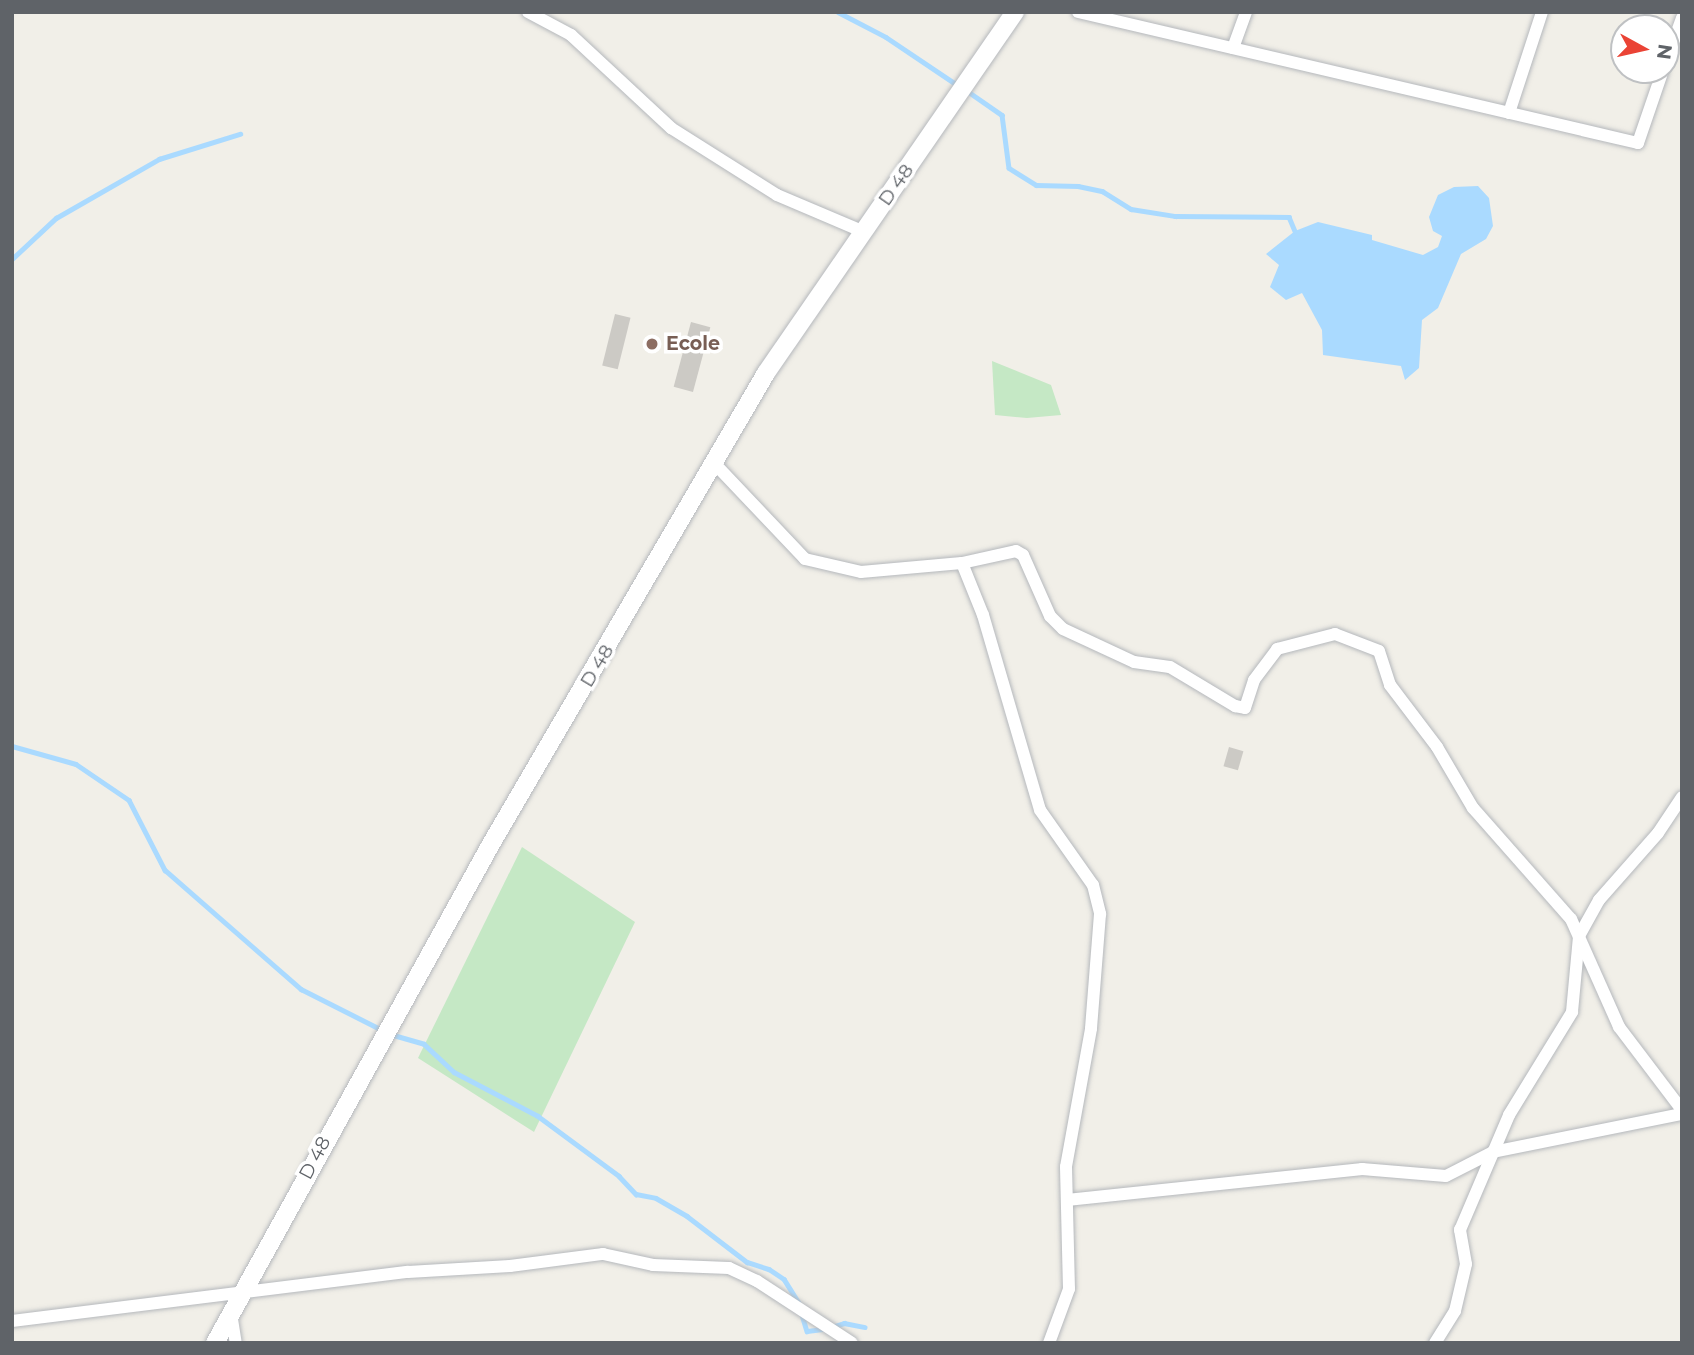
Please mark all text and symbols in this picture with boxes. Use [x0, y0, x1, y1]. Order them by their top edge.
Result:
north arrow [1610, 14, 1680, 84]
text: N [1652, 43, 1677, 61]
street label: D 48 [874, 160, 918, 210]
place label: Ecole [666, 333, 720, 355]
marker: Ecole [644, 336, 660, 352]
street label: D 48 [576, 641, 618, 691]
street label: D 48 [294, 1133, 336, 1183]

